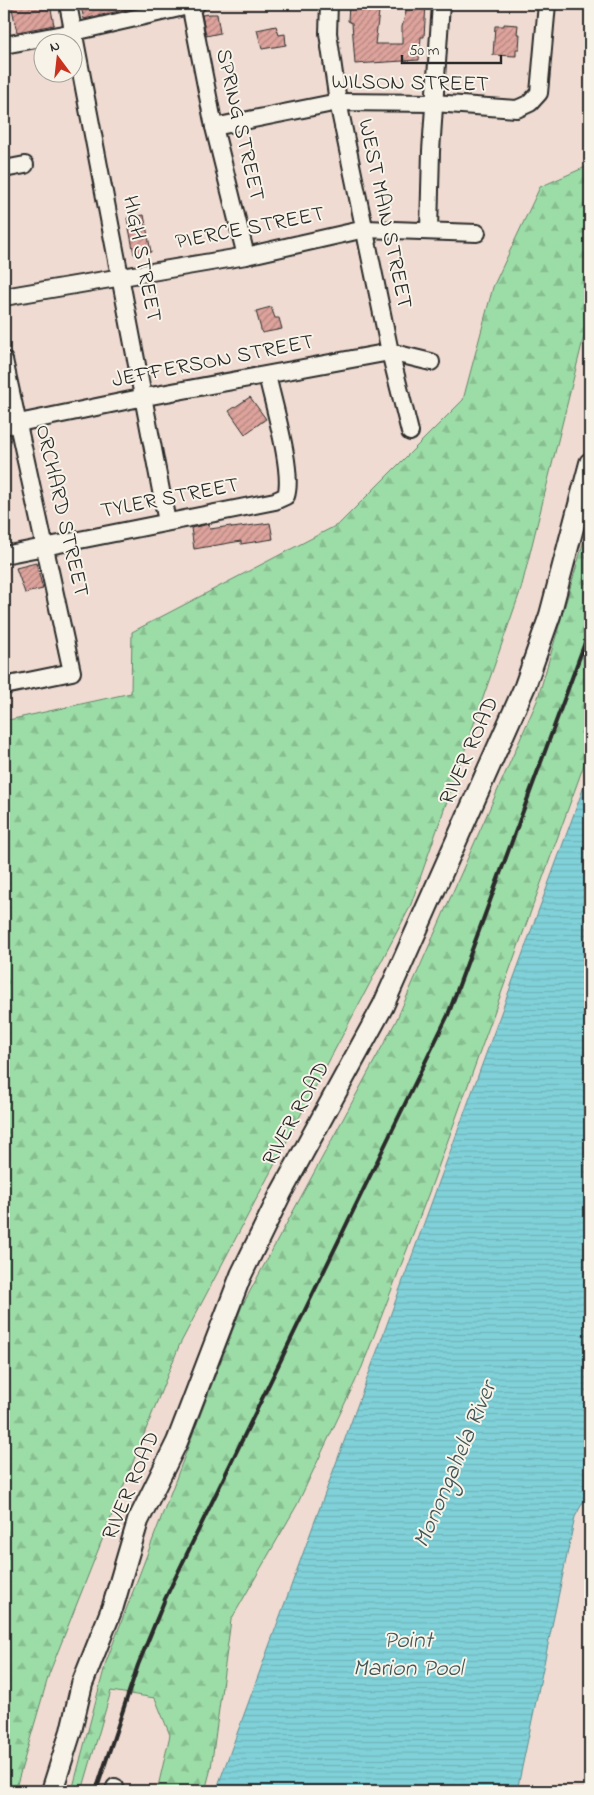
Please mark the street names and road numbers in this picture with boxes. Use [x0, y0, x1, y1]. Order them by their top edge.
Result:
street label: SPRING STREET [206, 46, 272, 205]
street label: WILSON STREET [331, 67, 489, 101]
street label: WEST MAIN STREET [348, 116, 420, 312]
street label: HIGH STREET [113, 193, 169, 325]
street label: PIERCE STREET [173, 199, 328, 259]
street label: JEFFERSON STREET [109, 327, 317, 397]
street label: ORCHARD STREET [26, 422, 96, 601]
street label: TYLER STREET [98, 470, 242, 528]
street label: RIVER ROAD [432, 692, 508, 810]
street label: RIVER ROAD [255, 1056, 339, 1172]
street label: RIVER ROAD [95, 1427, 169, 1545]

